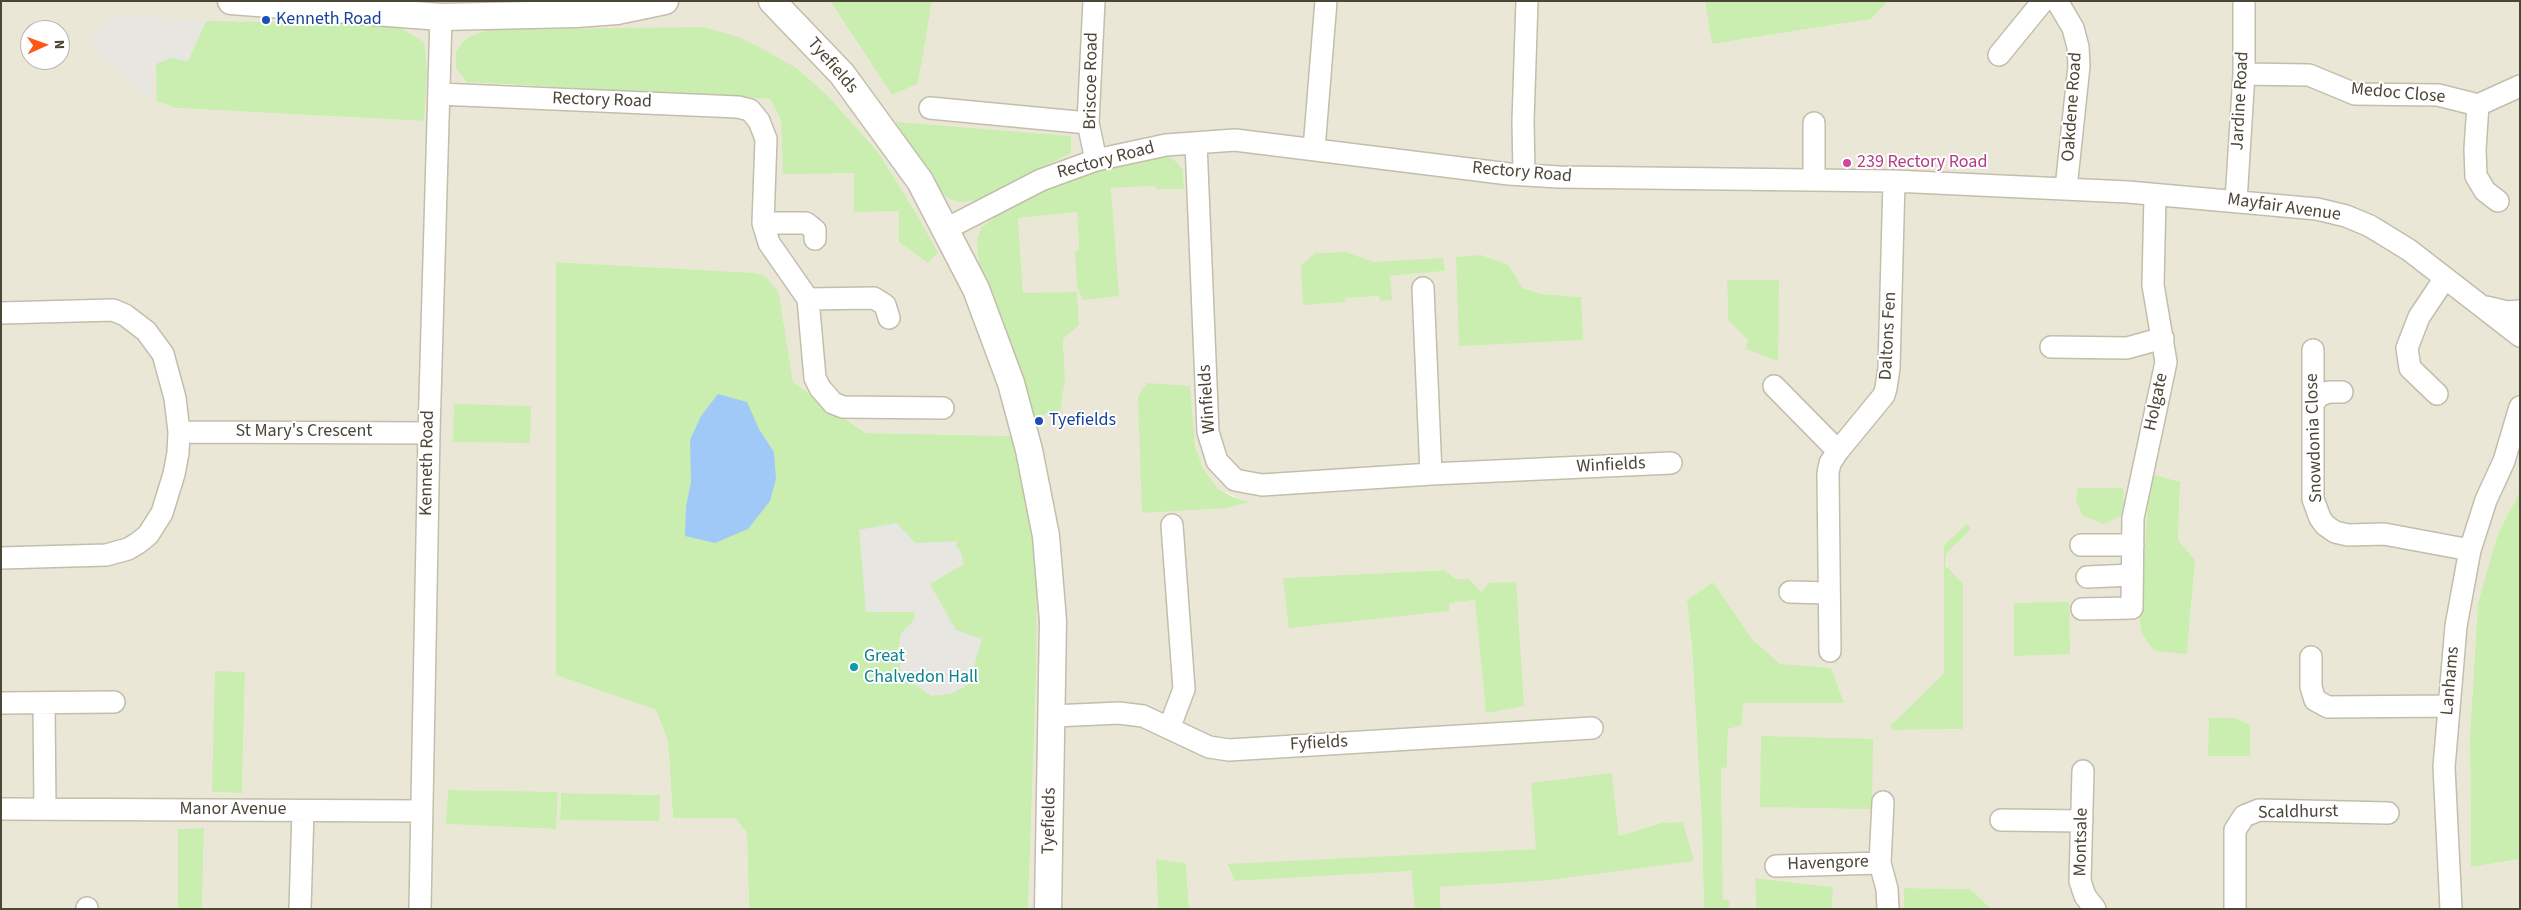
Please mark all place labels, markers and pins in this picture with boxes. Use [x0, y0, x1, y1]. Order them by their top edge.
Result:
place label: Kenneth Road [276, 9, 382, 31]
marker: Kenneth Road [260, 14, 272, 26]
place label: 239 Rectory Road [1857, 152, 1987, 174]
marker: 239 Rectory Road [1841, 157, 1853, 169]
place label: Tyefields [1049, 410, 1116, 432]
marker: Tyefields [1033, 415, 1045, 427]
place label: Great Chalvedon Hall [864, 646, 978, 689]
marker: Great Chalvedon Hall [848, 661, 860, 673]

